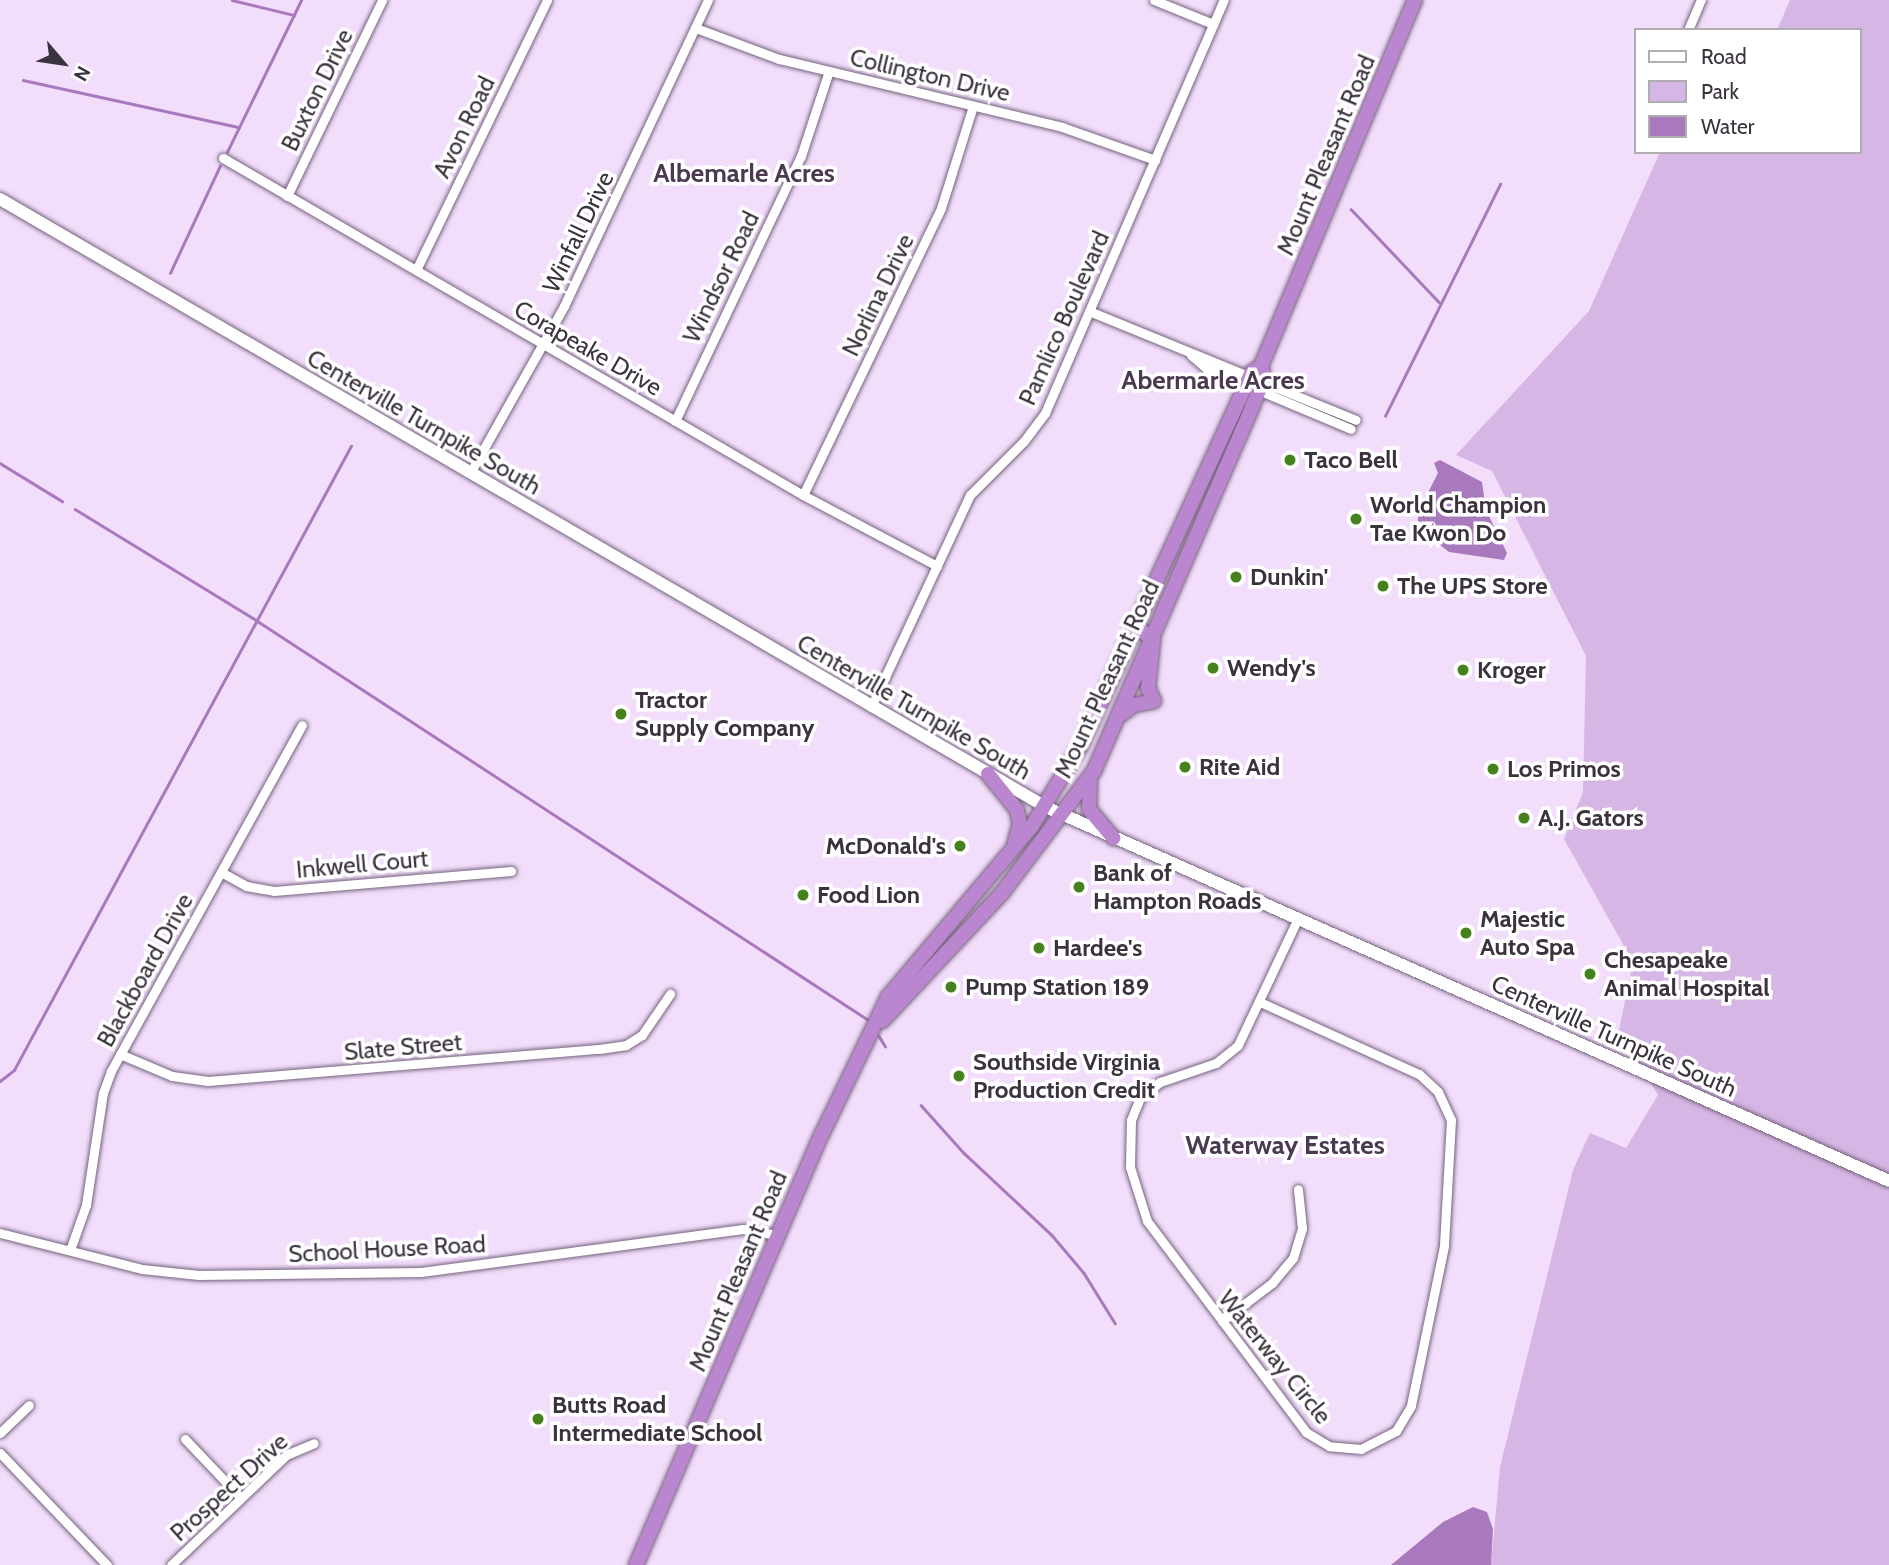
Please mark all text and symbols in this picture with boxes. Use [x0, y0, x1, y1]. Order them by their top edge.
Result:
street label: Buxton Drive [275, 24, 359, 156]
north arrow [28, 28, 98, 98]
legend [1633, 28, 1861, 154]
street label: Collington Drive [847, 43, 1013, 107]
text: Road [1701, 44, 1747, 69]
street label: Mount Pleasant Road [1271, 50, 1381, 260]
text: N [68, 62, 95, 85]
street label: Avon Road [427, 71, 501, 183]
text: Park [1701, 79, 1739, 104]
text: Water [1701, 114, 1754, 139]
district label: Albemarle Acres [653, 158, 835, 190]
street label: Winfall Drive [536, 167, 620, 297]
street label: Windsor Road [677, 207, 765, 347]
street label: Pamlico Boulevard [1013, 226, 1115, 410]
street label: Norlina Drive [836, 229, 920, 361]
street label: Corapeake Drive [509, 294, 667, 402]
street label: Centerville Turnpike South [302, 343, 546, 501]
district label: Abermarle Acres [1121, 365, 1305, 397]
place label: Taco Bell [1304, 446, 1398, 474]
marker: Taco Bell [1282, 452, 1298, 468]
place label: World Champion Tae Kwon Do [1370, 491, 1546, 547]
marker: World Champion Tae Kwon Do [1348, 511, 1364, 527]
place label: Dunkin' [1250, 563, 1328, 591]
marker: Dunkin' [1228, 569, 1244, 585]
place label: The UPS Store [1397, 572, 1548, 600]
street label: Mount Pleasant Road [1049, 576, 1165, 782]
marker: The UPS Store [1375, 578, 1391, 594]
street label: Centerville Turnpike South [792, 628, 1036, 786]
place label: Wendy's [1227, 654, 1316, 682]
place label: Kroger [1477, 656, 1546, 684]
marker: Wendy's [1205, 660, 1221, 676]
marker: Kroger [1455, 662, 1471, 678]
place label: Tractor Supply Company [635, 686, 814, 742]
marker: Tractor Supply Company [613, 706, 629, 722]
place label: Rite Aid [1199, 753, 1280, 781]
place label: Los Primos [1507, 755, 1621, 783]
marker: Rite Aid [1177, 759, 1193, 775]
marker: Los Primos [1485, 761, 1501, 777]
place label: A.J. Gators [1538, 804, 1644, 832]
marker: A.J. Gators [1516, 810, 1532, 826]
place label: McDonald's [825, 832, 946, 860]
marker: McDonald's [952, 838, 968, 854]
street label: Inkwell Court [295, 844, 429, 884]
place label: Bank of Hampton Roads [1093, 859, 1261, 915]
marker: Bank of Hampton Roads [1071, 879, 1087, 895]
place label: Food Lion [817, 881, 920, 909]
marker: Food Lion [795, 887, 811, 903]
street label: Blackboard Drive [91, 888, 199, 1052]
place label: Majestic Auto Spa [1480, 905, 1575, 961]
marker: Majestic Auto Spa [1458, 925, 1474, 941]
place label: Hardee's [1053, 934, 1142, 962]
marker: Hardee's [1031, 940, 1047, 956]
place label: Chesapeake Animal Hospital [1604, 946, 1770, 1002]
marker: Chesapeake Animal Hospital [1582, 966, 1598, 982]
street label: Centerville Turnpike South [1487, 969, 1741, 1103]
place label: Pump Station 189 [965, 973, 1149, 1001]
marker: Pump Station 189 [943, 979, 959, 995]
street label: Slate Street [343, 1028, 463, 1066]
place label: Southside Virginia Production Credit [973, 1048, 1160, 1104]
marker: Southside Virginia Production Credit [951, 1068, 967, 1084]
district label: Waterway Estates [1185, 1130, 1385, 1162]
street label: Mount Pleasant Road [683, 1166, 793, 1376]
street label: School House Road [288, 1229, 486, 1269]
street label: Waterway Circle [1212, 1284, 1338, 1430]
place label: Butts Road Intermediate School [552, 1391, 762, 1447]
marker: Butts Road Intermediate School [530, 1411, 546, 1427]
street label: Prospect Drive [164, 1427, 294, 1547]

